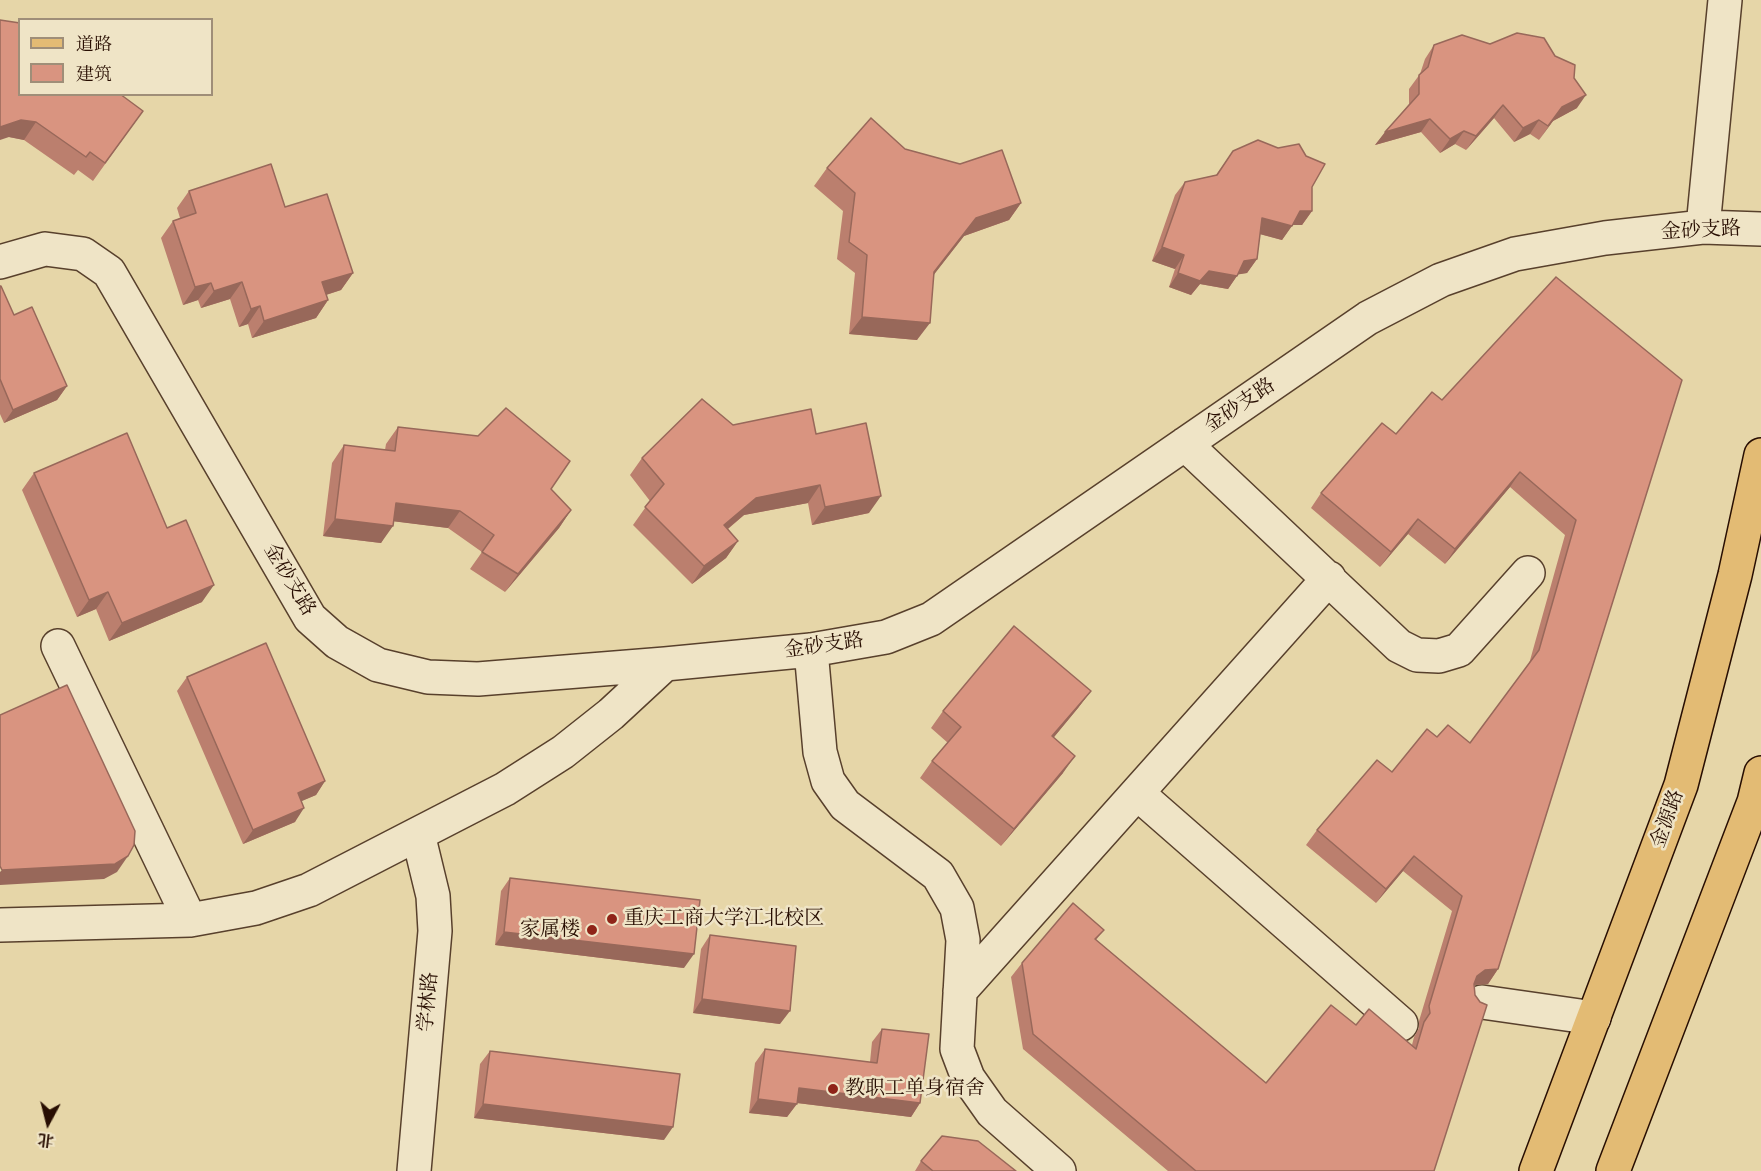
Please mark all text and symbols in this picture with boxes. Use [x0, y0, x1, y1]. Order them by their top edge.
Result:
legend [18, 18, 213, 96]
text: 道路 [76, 30, 112, 57]
text: 建筑 [76, 60, 112, 87]
street label: 金砂支路 [1660, 217, 1742, 245]
street label: 金砂支路 [1200, 374, 1280, 438]
street label: 金砂支路 [258, 540, 320, 620]
street label: 金砂支路 [783, 629, 865, 663]
street label: 金源路 [1646, 787, 1690, 851]
place label: 重庆工商大学江北校区 [624, 907, 824, 931]
marker: 重庆工商大学江北校区 [605, 912, 619, 926]
place label: 家属楼 [520, 918, 580, 942]
marker: 家属楼 [585, 923, 599, 937]
street label: 学林路 [414, 971, 444, 1033]
place label: 教职工单身宿舍 [845, 1077, 985, 1101]
marker: 教职工单身宿舍 [826, 1082, 840, 1096]
north arrow [18, 1093, 78, 1153]
text: 北 [36, 1128, 55, 1154]

